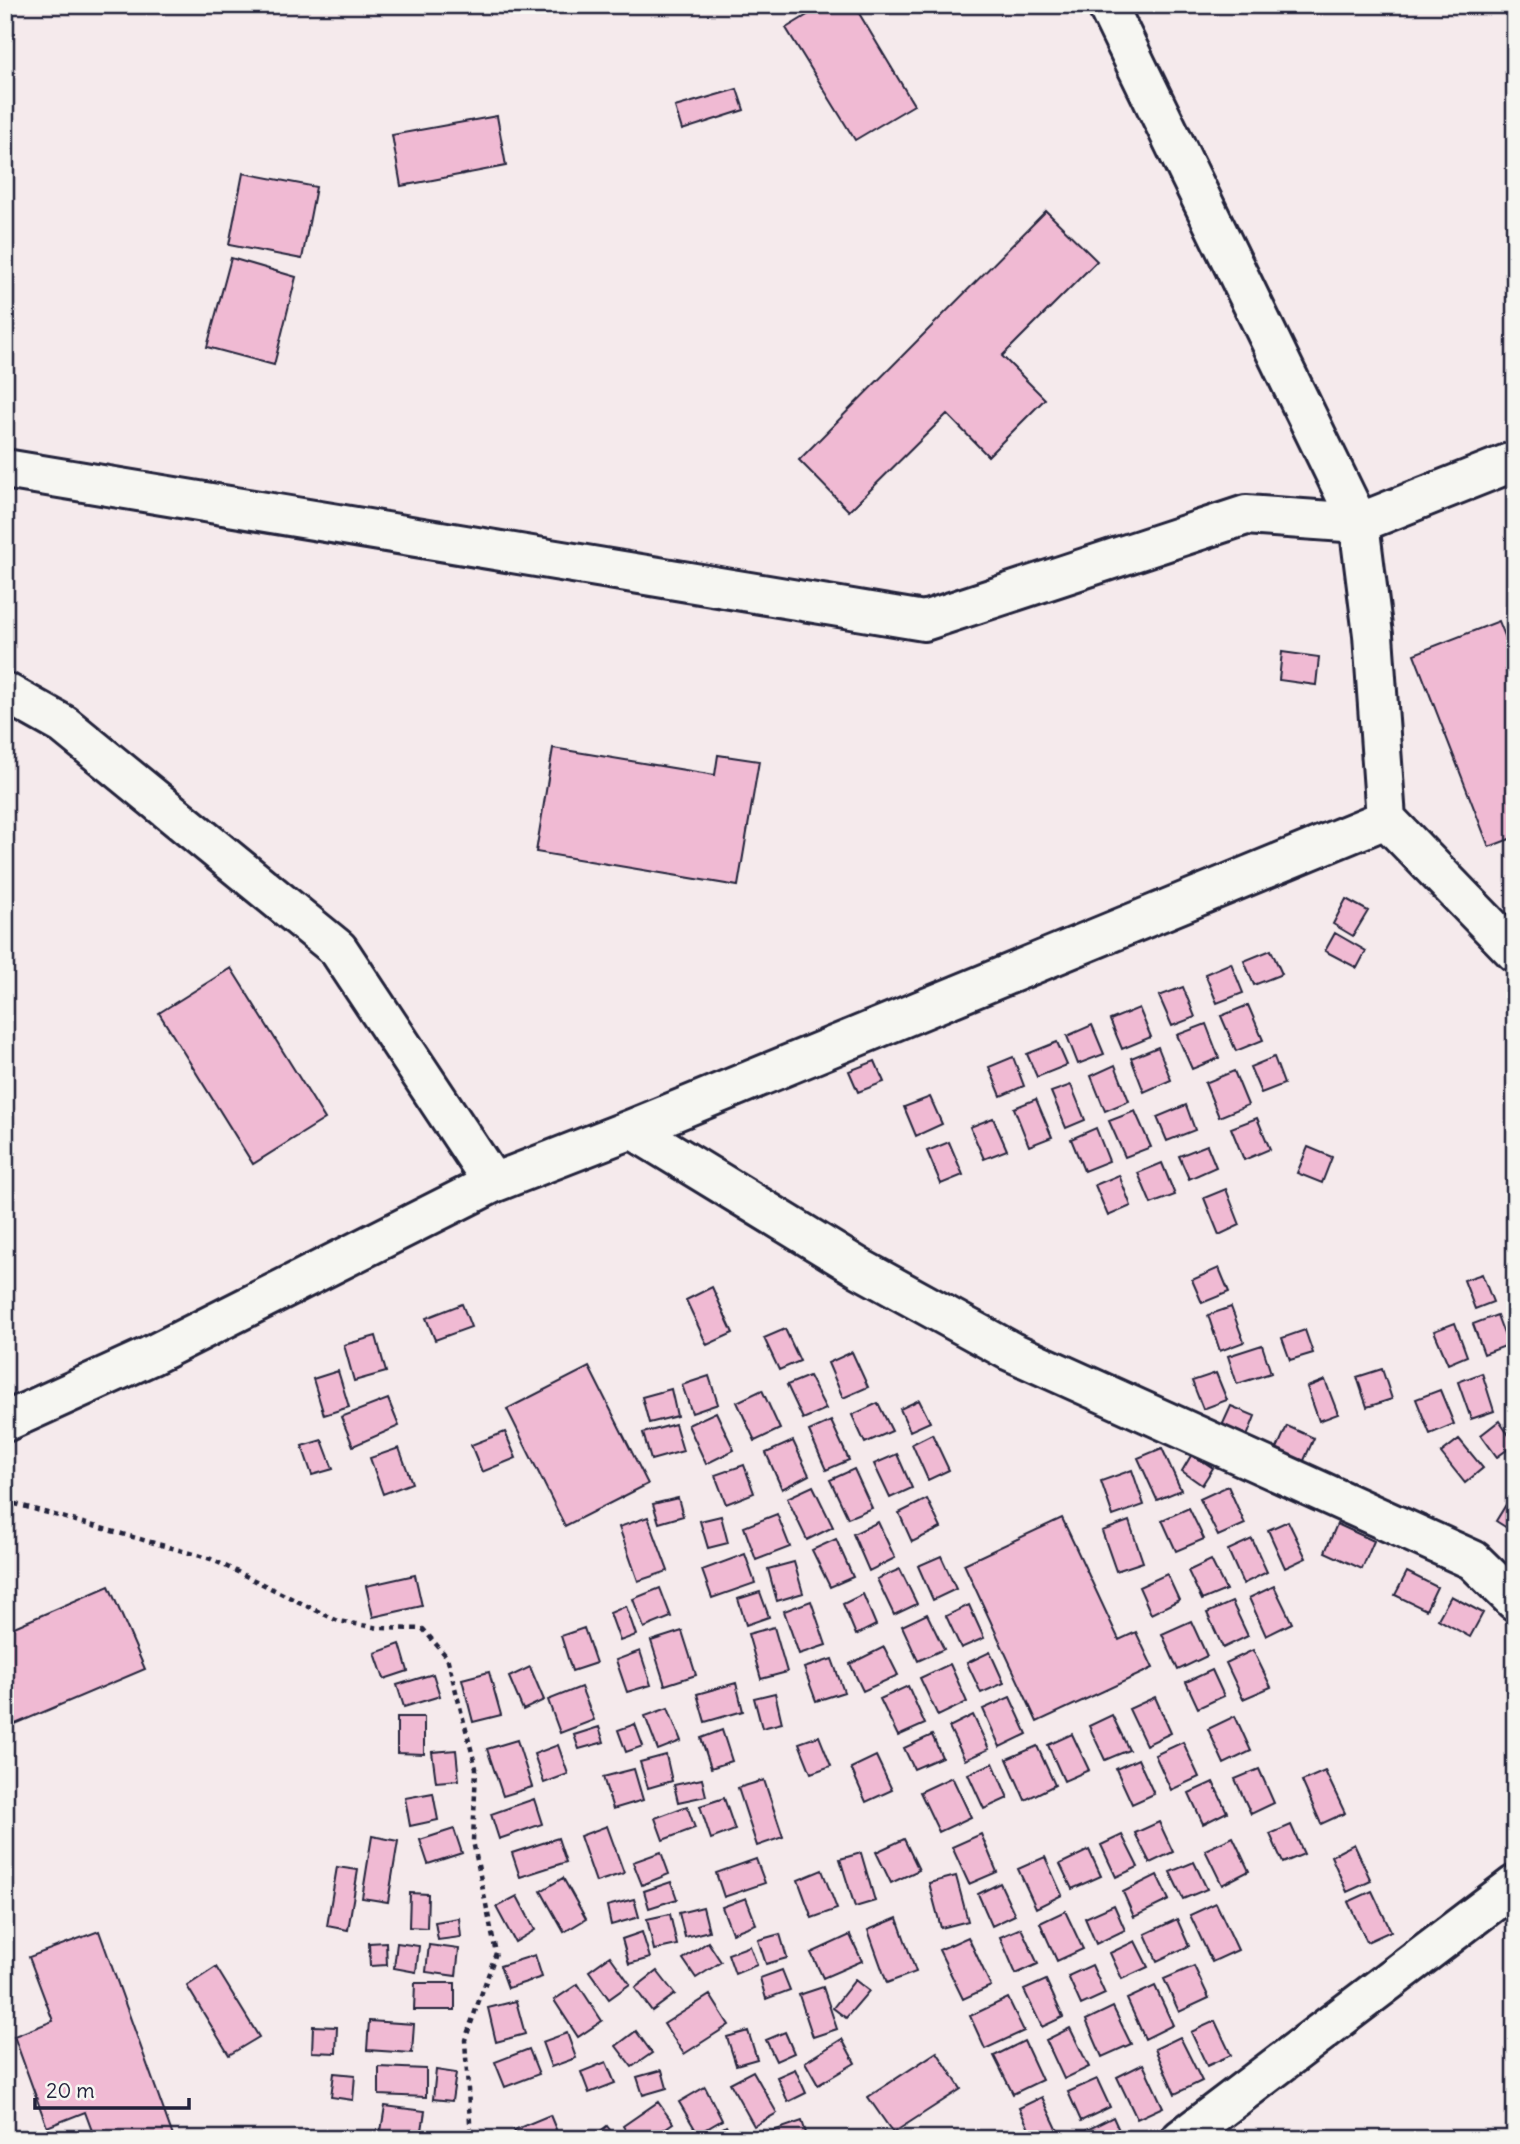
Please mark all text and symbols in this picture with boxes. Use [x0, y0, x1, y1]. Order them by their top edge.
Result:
scale bar [35, 2067, 189, 2111]
text: 20 m [46, 2077, 95, 2104]

